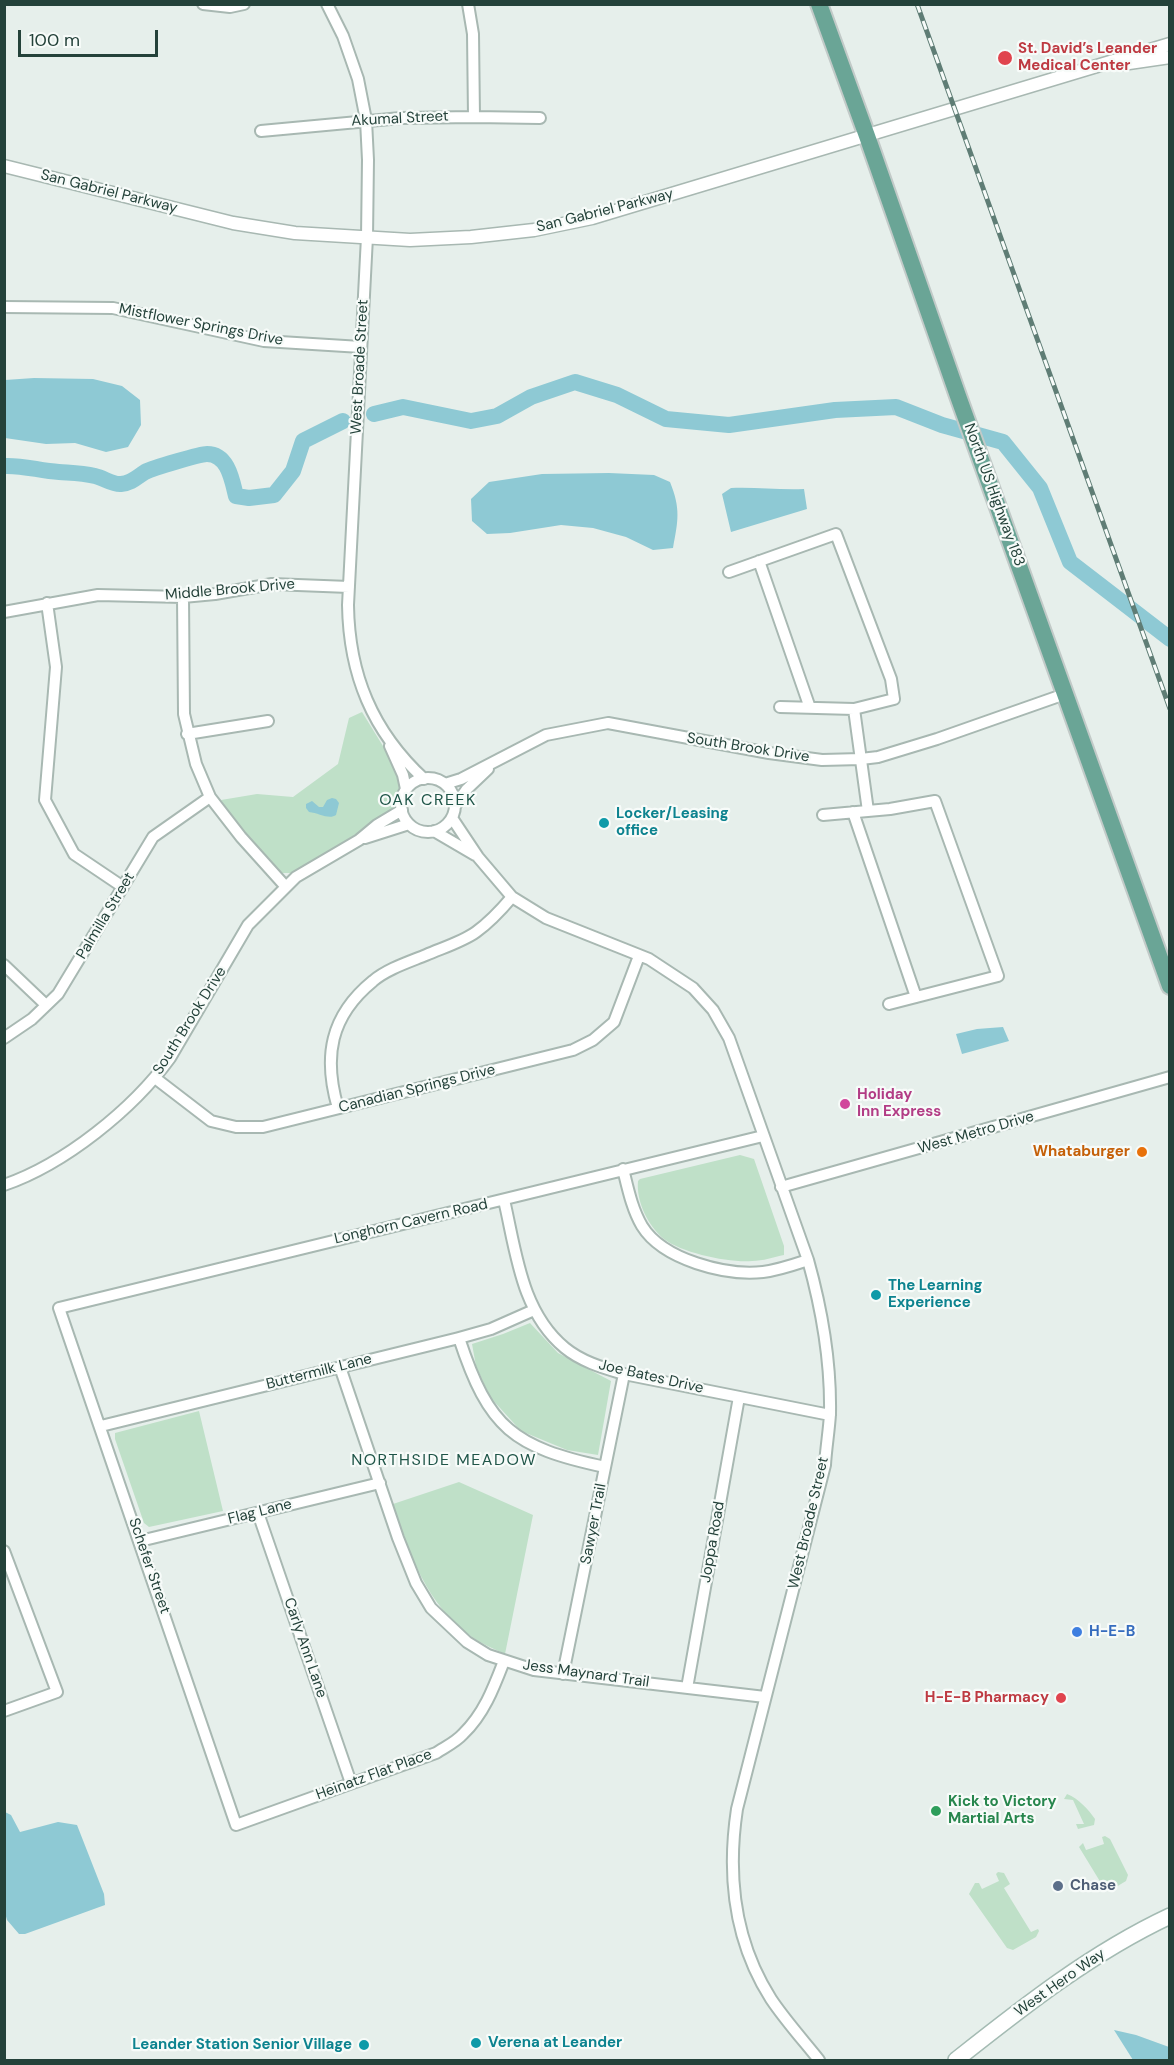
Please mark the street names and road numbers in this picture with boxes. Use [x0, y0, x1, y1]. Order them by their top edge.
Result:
street label: Akumal Street [351, 107, 449, 131]
street label: San Gabriel Parkway [39, 166, 179, 218]
street label: San Gabriel Parkway [535, 185, 675, 237]
street label: West Broade Street [347, 299, 373, 435]
street label: Mistflower Springs Drive [117, 300, 285, 350]
street label: North US Highway 183 [960, 421, 1028, 569]
street label: Middle Brook Drive [164, 575, 296, 605]
street label: South Brook Drive [685, 729, 811, 767]
street label: Palmilla Street [73, 869, 139, 963]
street label: South Brook Drive [150, 964, 230, 1078]
street label: Canadian Springs Drive [337, 1061, 497, 1117]
street label: West Metro Drive [916, 1108, 1036, 1158]
street label: Longhorn Cavern Road [333, 1196, 489, 1248]
street label: Buttermilk Lane [264, 1350, 374, 1394]
street label: Joe Bates Drive [597, 1356, 705, 1398]
street label: West Broade Street [785, 1455, 833, 1591]
street label: Sawyer Trail [577, 1482, 611, 1566]
street label: Flag Lane [226, 1495, 294, 1529]
street label: Joppa Road [697, 1500, 729, 1584]
street label: Schefer Street [124, 1516, 174, 1616]
street label: Carly Ann Lane [279, 1596, 331, 1700]
street label: Jess Maynard Trail [522, 1656, 650, 1692]
street label: Heinatz Flat Place [314, 1746, 434, 1804]
street label: West Hero Way [1011, 1945, 1109, 2021]

